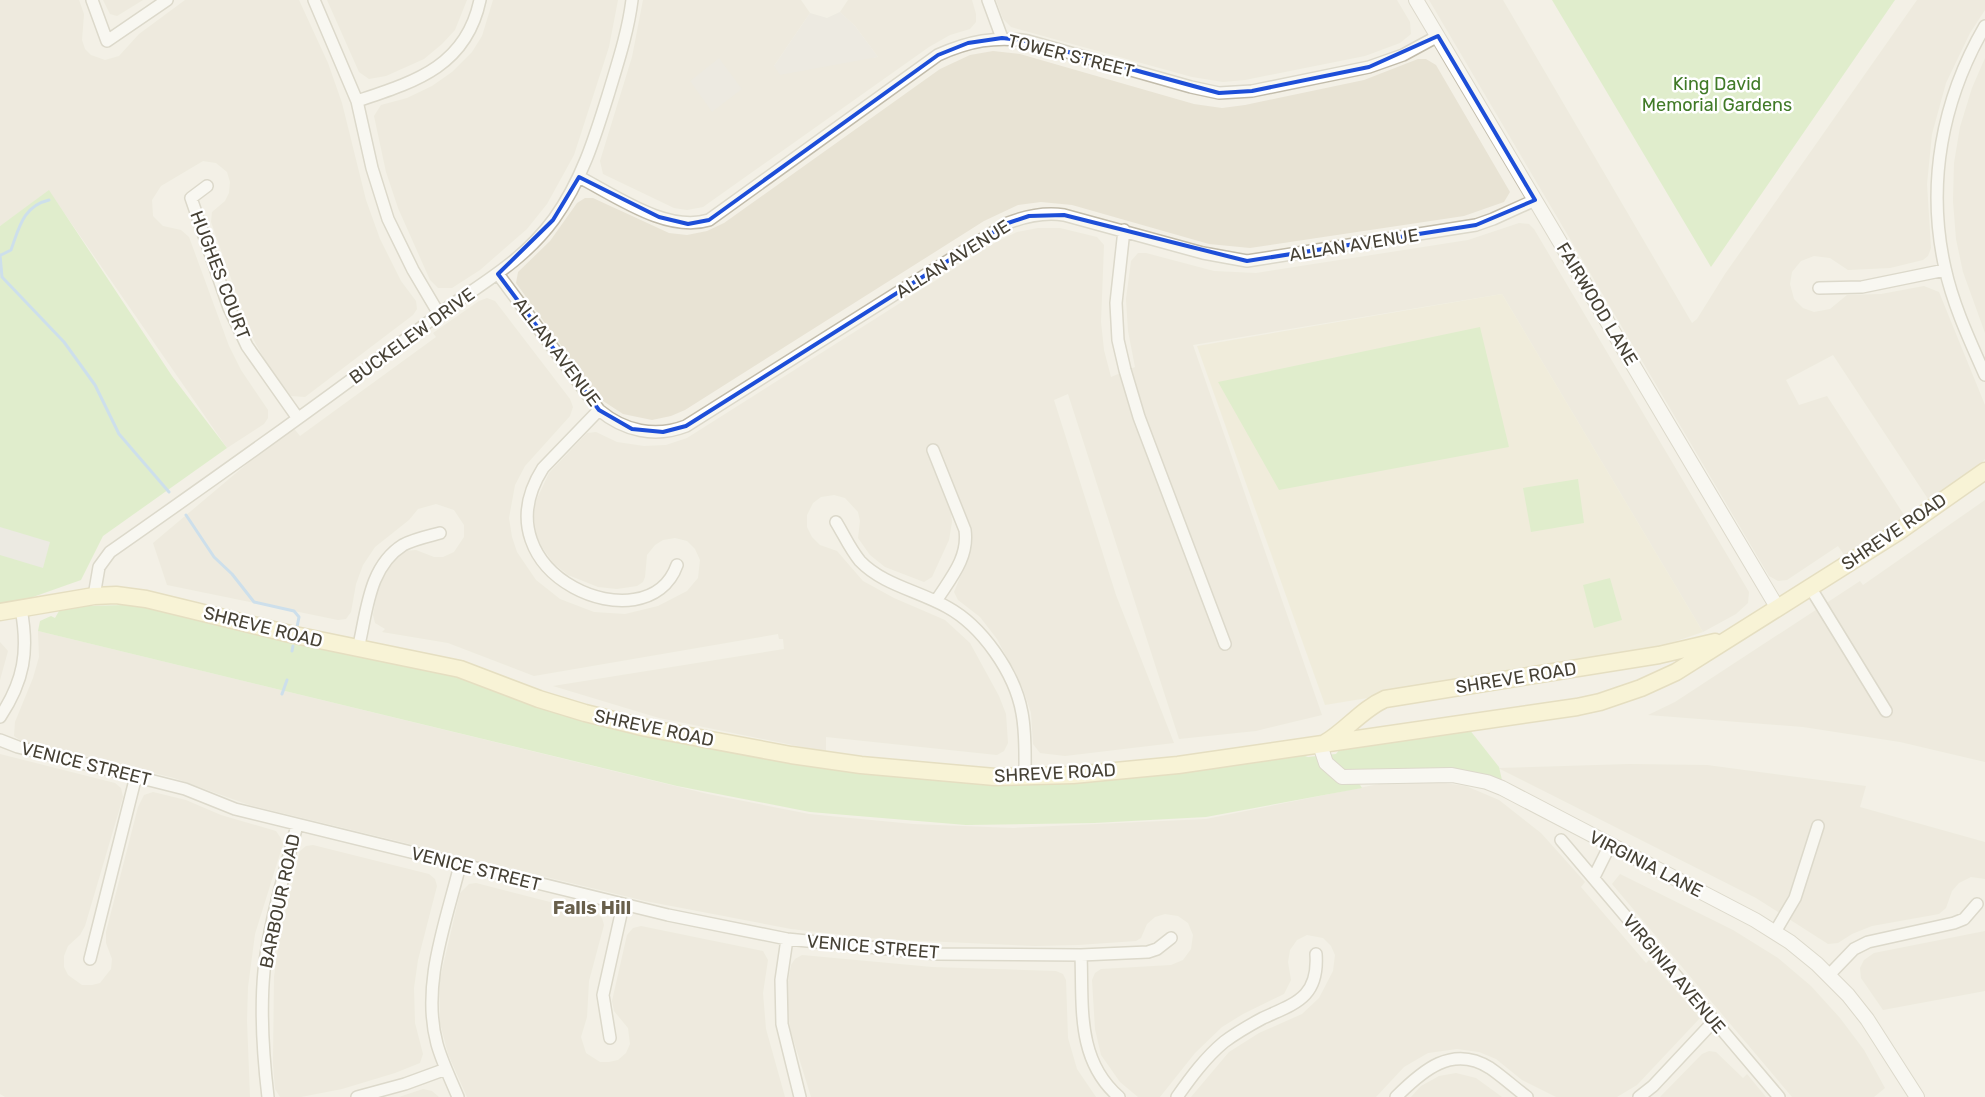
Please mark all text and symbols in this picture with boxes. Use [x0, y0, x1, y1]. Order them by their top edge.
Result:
street label: TOWER STREET [1006, 30, 1136, 82]
park label: King David Memorial Gardens [1642, 73, 1792, 116]
street label: HUGHES COURT [185, 208, 255, 342]
street label: ALLAN AVENUE [892, 215, 1014, 303]
street label: ALLAN AVENUE [1288, 224, 1420, 266]
street label: FAIRWOOD LANE [1552, 239, 1642, 369]
street label: BUCKELEW DRIVE [345, 283, 479, 389]
street label: ALLAN AVENUE [509, 293, 605, 411]
street label: SHREVE ROAD [1837, 489, 1951, 575]
street label: SHREVE ROAD [201, 602, 325, 652]
street label: SHREVE ROAD [1454, 658, 1578, 698]
street label: SHREVE ROAD [592, 705, 716, 751]
street label: VENICE STREET [19, 737, 153, 791]
street label: SHREVE ROAD [994, 759, 1116, 787]
street label: VIRGINIA LANE [1585, 826, 1707, 902]
street label: BARBOUR ROAD [255, 832, 305, 970]
street label: VENICE STREET [409, 842, 543, 896]
district label: Falls Hill [553, 896, 631, 919]
street label: VIRGINIA AVENUE [1618, 910, 1730, 1038]
street label: VENICE STREET [806, 930, 940, 964]

